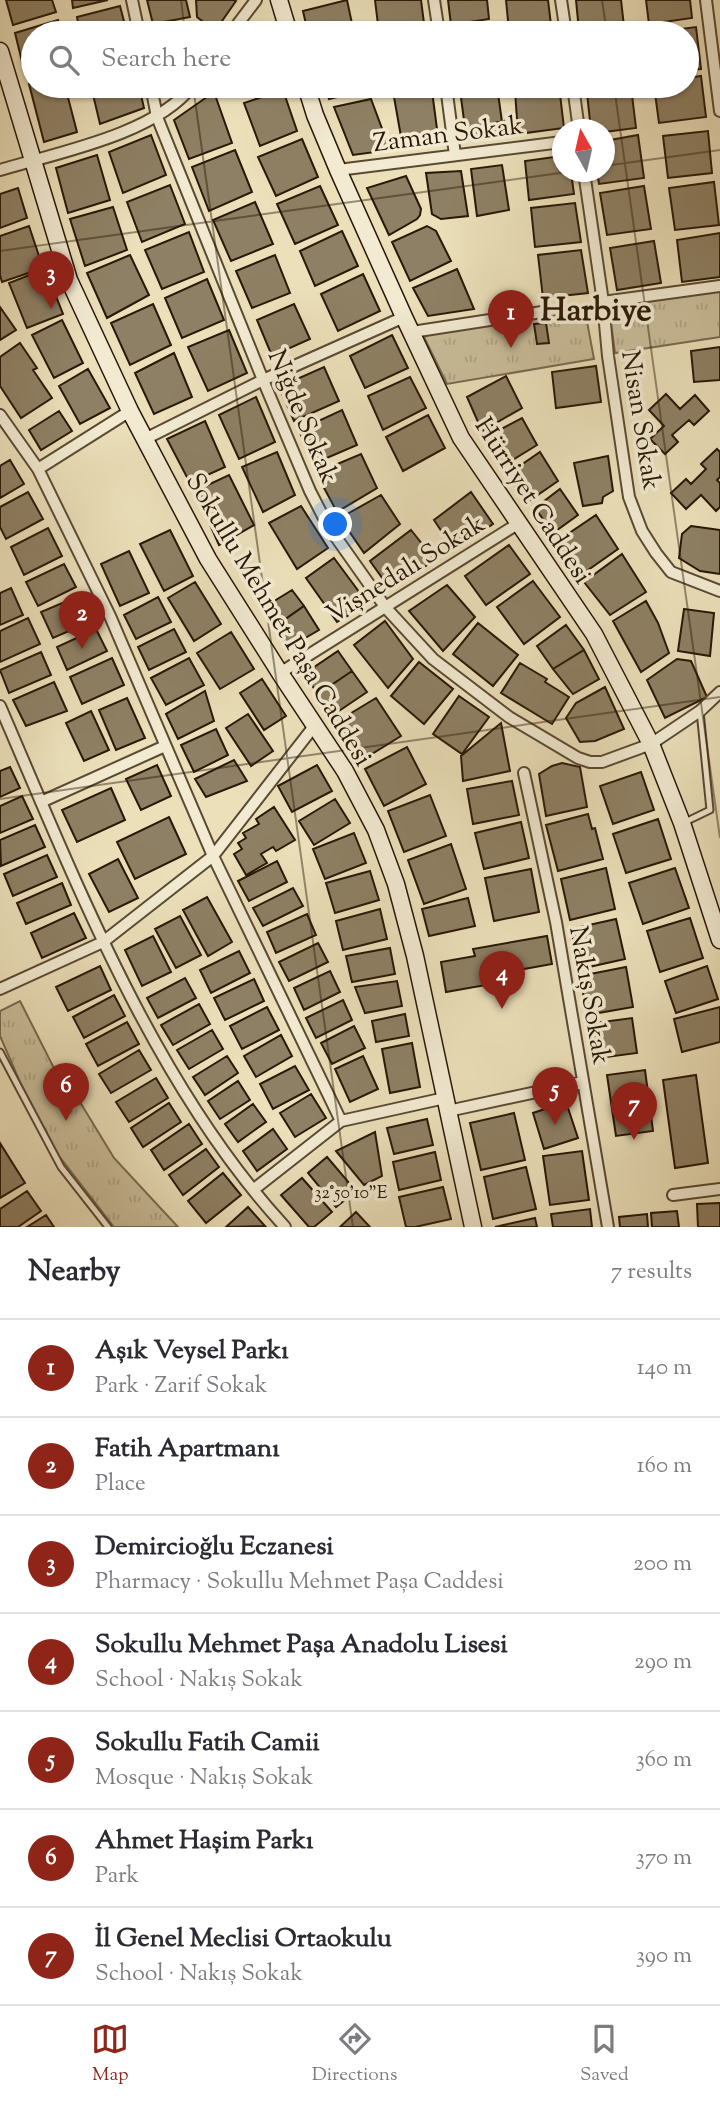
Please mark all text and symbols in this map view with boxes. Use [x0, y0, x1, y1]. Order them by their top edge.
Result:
search box [21, 21, 699, 98]
icon: search [45, 41, 83, 79]
text: Search here [101, 41, 231, 78]
street label: Zaman Sokak [371, 108, 525, 163]
north arrow [552, 119, 615, 182]
pin: 3 [28, 251, 74, 309]
district label: Harbiye [540, 288, 652, 336]
pin: 1 [488, 290, 534, 348]
street label: Niğde Sokak [257, 344, 347, 490]
street label: Nisan Sokak [610, 348, 669, 493]
street label: Hürriyet Caddesi [464, 411, 600, 592]
street label: Sokullu Mehmet Paşa Caddesi [175, 467, 380, 774]
street label: Vişnedalı Sokak [320, 506, 493, 634]
your location [318, 507, 352, 541]
pin: 2 [59, 591, 105, 649]
street label: Nakış Sokak [558, 923, 619, 1067]
pin: 4 [479, 951, 525, 1009]
pin: 6 [43, 1063, 89, 1121]
pin: 5 [532, 1067, 578, 1125]
pin: 7 [611, 1082, 657, 1140]
text: 32°50'10"E [314, 1181, 388, 1207]
text: Nearby [28, 1251, 120, 1294]
text: 7 results [611, 1256, 692, 1289]
text: Aşık Veysel Parkı [95, 1333, 289, 1370]
text: 1 [47, 1352, 55, 1385]
text: 140 m [637, 1352, 692, 1385]
text: Park · Zarif Sokak [95, 1370, 268, 1403]
text: Fatih Apartmanı [95, 1431, 280, 1468]
text: 2 [46, 1450, 56, 1483]
text: 160 m [637, 1450, 692, 1483]
text: Place [95, 1468, 146, 1501]
text: Demircioğlu Eczanesi [95, 1529, 334, 1566]
text: 3 [46, 1548, 56, 1581]
text: 200 m [633, 1548, 692, 1581]
text: Pharmacy · Sokullu Mehmet Paşa Caddesi [95, 1566, 504, 1599]
text: Sokullu Mehmet Paşa Anadolu Lisesi [95, 1627, 508, 1664]
text: 4 [45, 1646, 57, 1679]
text: 290 m [634, 1646, 692, 1679]
text: School · Nakış Sokak [95, 1664, 303, 1697]
text: Sokullu Fatih Camii [95, 1725, 320, 1762]
text: 5 [47, 1744, 55, 1777]
text: 360 m [635, 1744, 692, 1777]
text: Mosque · Nakış Sokak [95, 1762, 313, 1795]
text: Ahmet Haşim Parkı [95, 1823, 313, 1860]
text: 6 [45, 1842, 57, 1875]
text: 370 m [636, 1842, 692, 1875]
text: Park [95, 1860, 139, 1893]
text: İl Genel Meclisi Ortaokulu [95, 1921, 392, 1958]
text: 7 [45, 1940, 57, 1973]
text: 390 m [636, 1940, 692, 1973]
text: School · Nakış Sokak [95, 1958, 303, 1991]
tab: Map [91, 2020, 129, 2089]
tab: Directions [312, 2020, 397, 2089]
tab: Saved [580, 2020, 629, 2089]

